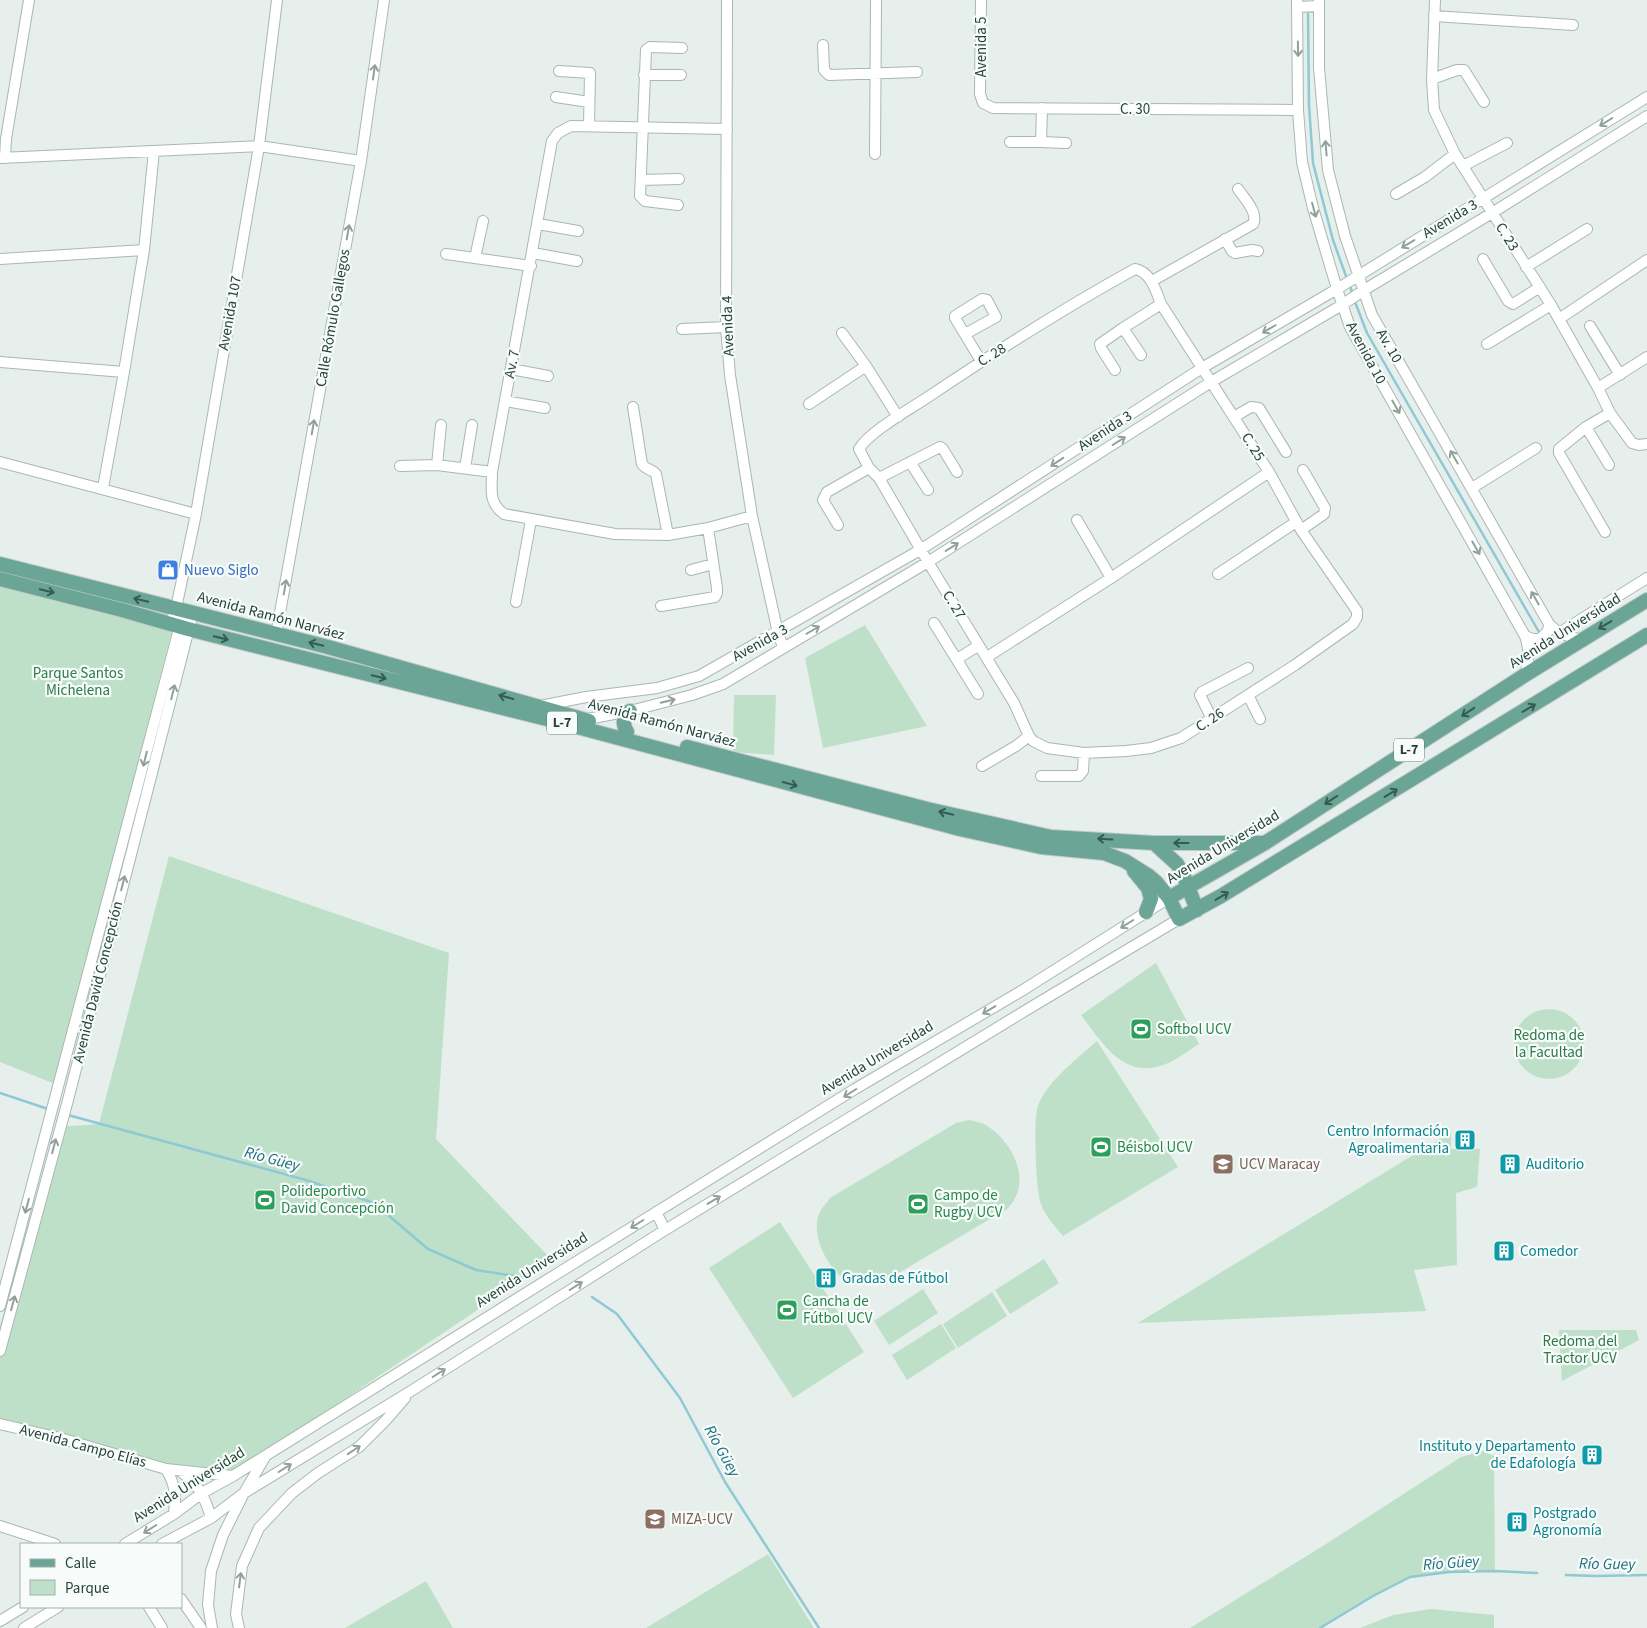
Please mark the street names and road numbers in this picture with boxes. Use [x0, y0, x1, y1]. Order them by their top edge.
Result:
street label: Avenida 5 [971, 17, 992, 77]
street label: C. 30 [1120, 99, 1150, 120]
street label: Avenida 3 [1419, 194, 1481, 244]
street label: C. 23 [1490, 219, 1524, 255]
street label: Calle Rómulo Gallegos [311, 247, 355, 389]
street label: Avenida 107 [213, 274, 247, 352]
street label: Avenida 4 [716, 295, 740, 357]
street label: Avenida 10 [1341, 318, 1391, 388]
street label: Av. 10 [1371, 325, 1407, 367]
street label: C. 28 [974, 338, 1010, 372]
street label: Av. 7 [499, 348, 525, 380]
street label: Avenida 3 [1074, 406, 1136, 456]
street label: C. 25 [1236, 429, 1270, 465]
street label: Avenida Ramón Narváez [195, 586, 347, 646]
street label: C. 27 [937, 587, 971, 623]
street label: Avenida Universidad [1505, 588, 1625, 674]
street label: Avenida 3 [728, 619, 792, 667]
street label: Avenida Ramón Narváez [586, 693, 738, 753]
street label: C. 26 [1192, 703, 1228, 737]
road number: L-7 [547, 711, 577, 734]
road number: L-7 [1394, 738, 1424, 762]
street label: Avenida Universidad [1163, 805, 1283, 889]
street label: Avenida David Concepción [68, 899, 128, 1065]
street label: Avenida Universidad [817, 1016, 937, 1100]
street label: Avenida Universidad [472, 1227, 592, 1313]
street label: Avenida Campo Elías [17, 1419, 149, 1473]
street label: Avenida Universidad [129, 1442, 249, 1528]

